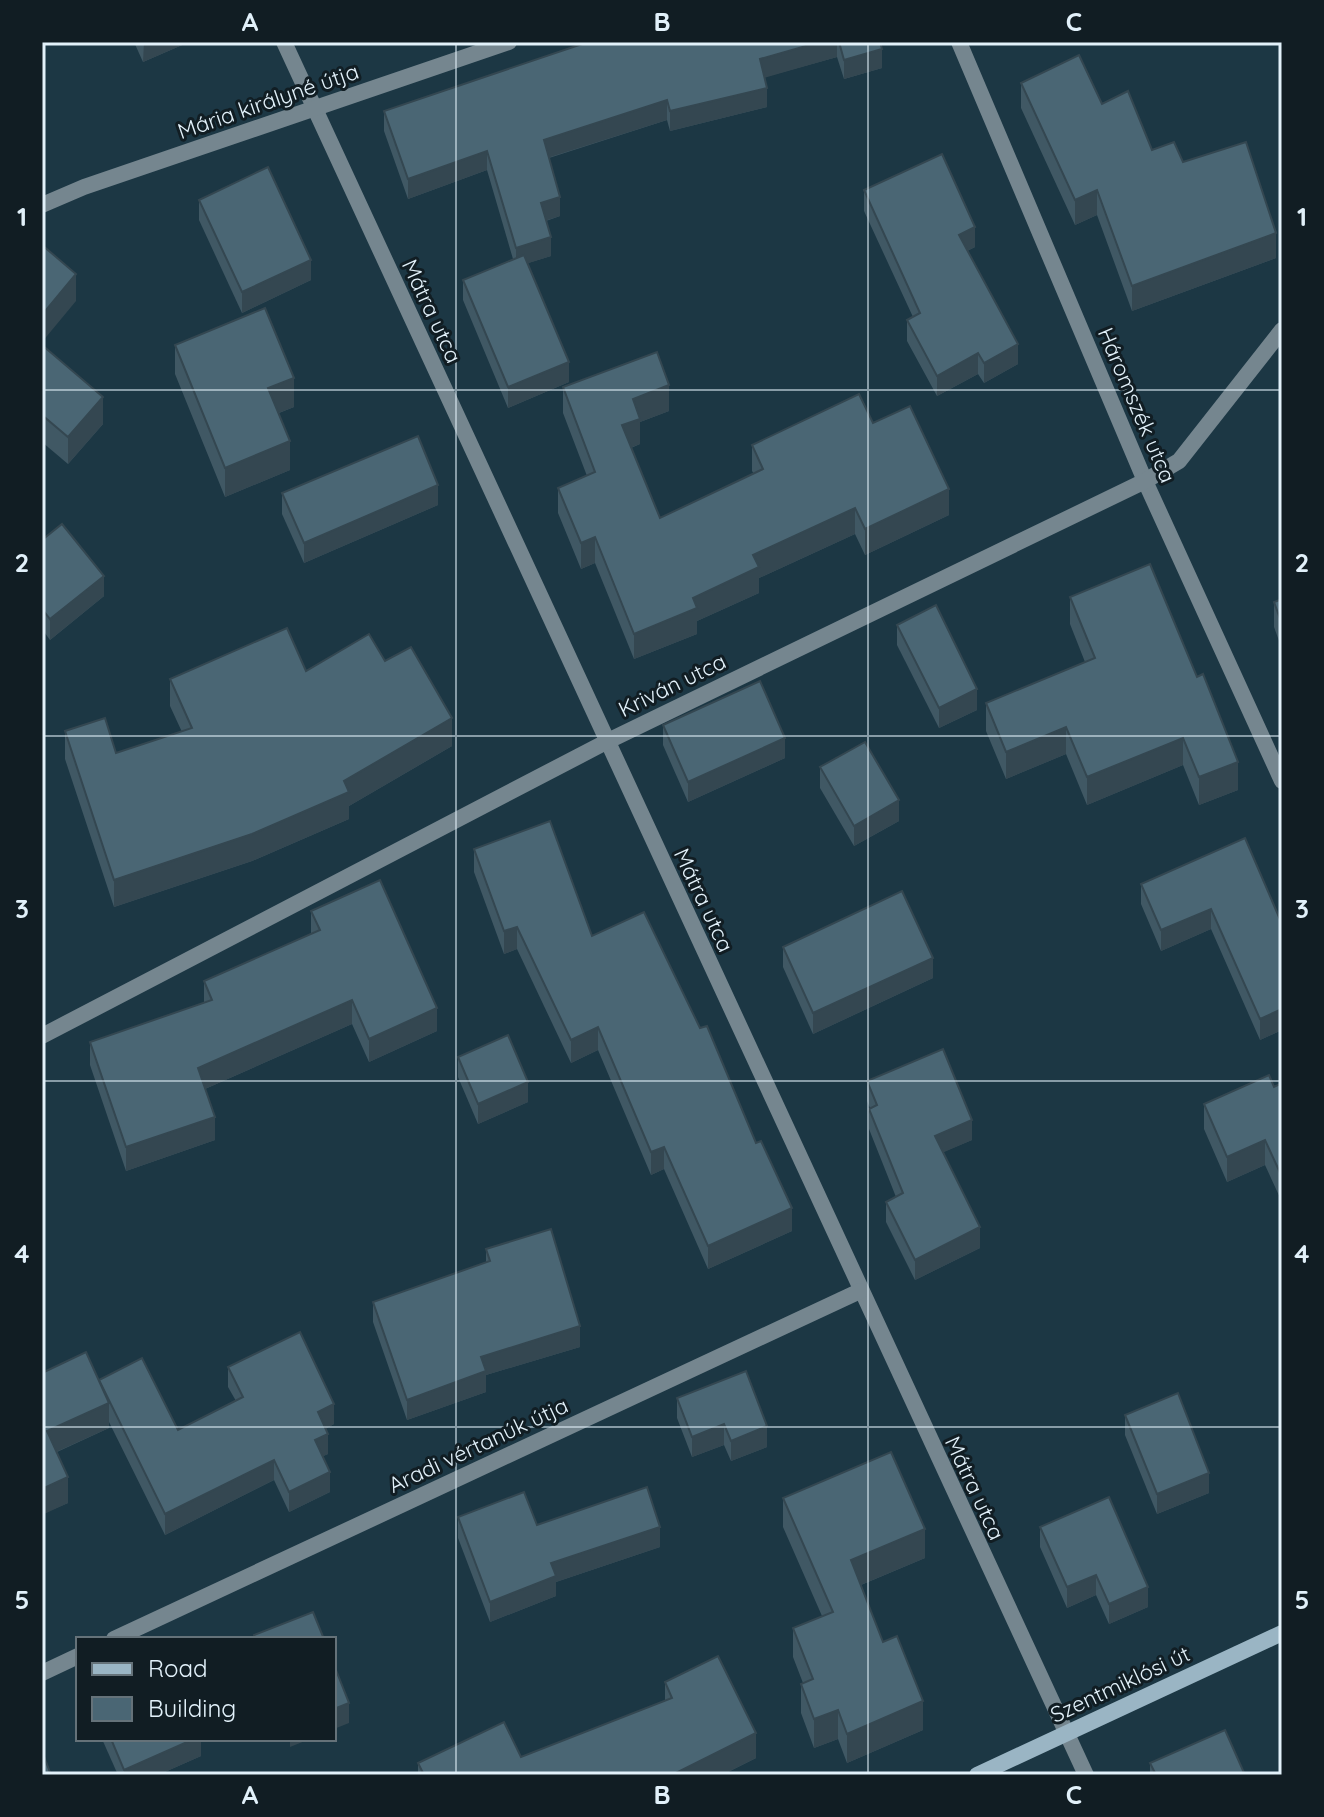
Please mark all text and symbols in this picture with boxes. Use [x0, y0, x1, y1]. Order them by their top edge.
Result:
text: A [242, 5, 259, 38]
text: B [653, 5, 671, 38]
text: C [1066, 5, 1082, 38]
street label: Mária királyné útja [174, 57, 362, 145]
text: 1 [17, 200, 27, 233]
text: 1 [1297, 200, 1307, 233]
street label: Mátra utca [396, 255, 468, 367]
street label: Háromszék utca [1092, 323, 1182, 487]
text: 2 [15, 546, 29, 579]
text: 2 [1295, 546, 1309, 579]
street label: Kriván utca [614, 647, 730, 723]
street label: Mátra utca [668, 844, 740, 956]
text: 3 [15, 892, 29, 925]
text: 3 [1295, 892, 1309, 925]
text: 4 [14, 1237, 30, 1270]
text: 4 [1294, 1237, 1310, 1270]
street label: Aradi vértanúk útja [384, 1391, 572, 1499]
street label: Mátra utca [939, 1432, 1011, 1544]
text: 5 [15, 1583, 29, 1616]
text: 5 [1295, 1583, 1309, 1616]
legend [76, 1637, 336, 1741]
street label: Szentmiklósi út [1046, 1639, 1194, 1729]
text: Road [148, 1653, 208, 1683]
text: Building [148, 1693, 236, 1723]
text: A [242, 1778, 259, 1811]
text: B [653, 1778, 671, 1811]
text: C [1066, 1778, 1082, 1811]

